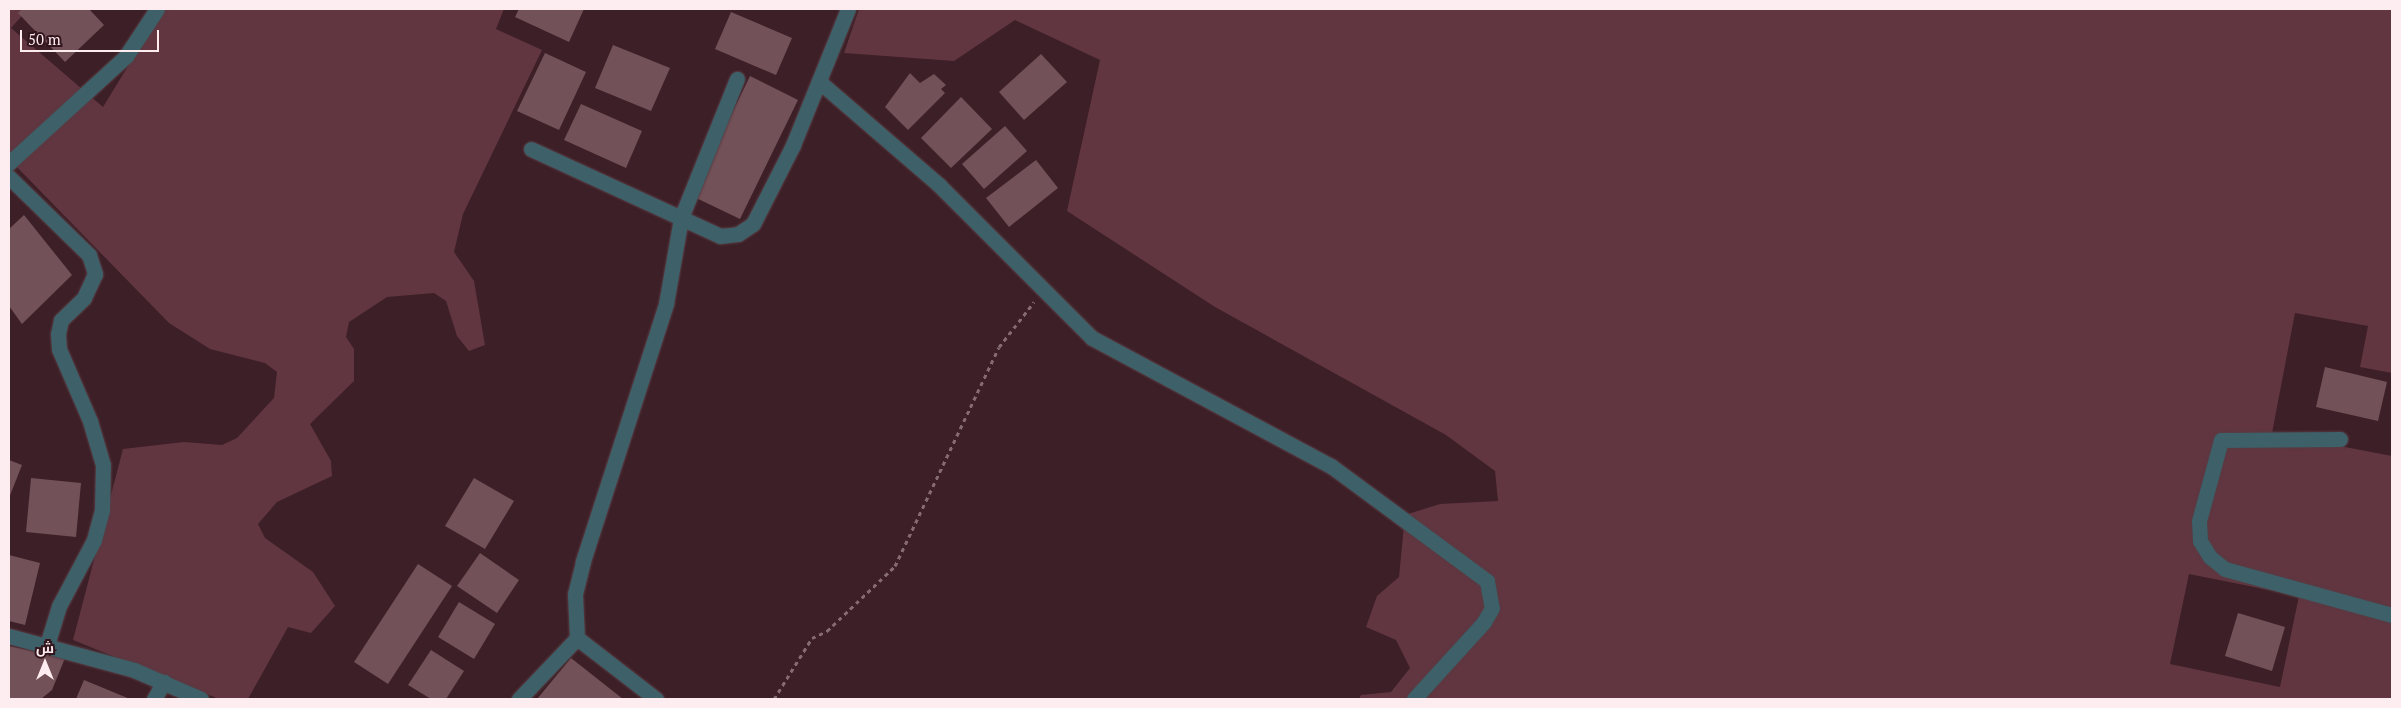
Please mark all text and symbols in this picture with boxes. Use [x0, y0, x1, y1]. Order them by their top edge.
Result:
scale bar [22, 20, 161, 52]
text: 50 m [28, 29, 61, 49]
north arrow [20, 638, 70, 688]
text: ش [36, 638, 54, 657]

